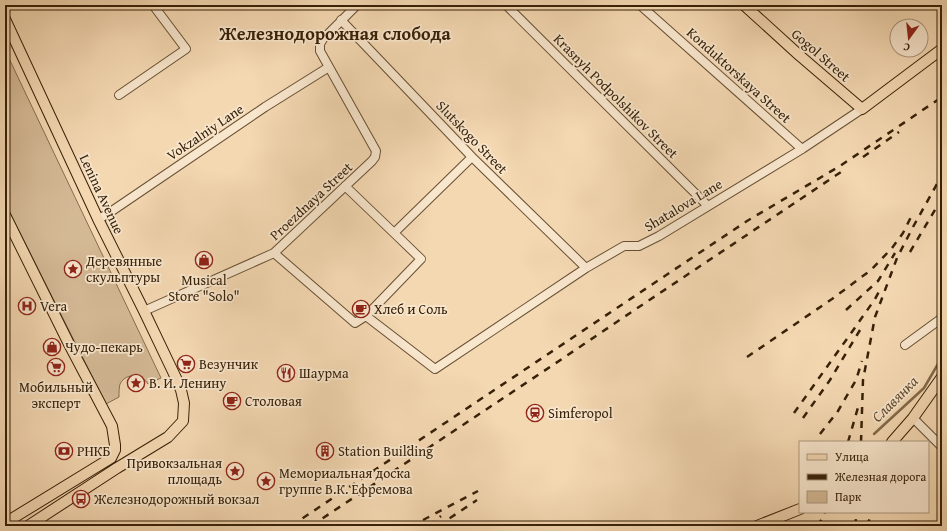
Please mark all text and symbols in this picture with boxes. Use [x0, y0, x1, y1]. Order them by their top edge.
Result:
north arrow [889, 18, 929, 58]
district label: Железнодорожная слобода [218, 20, 452, 47]
street label: Konduktorskaya Street [682, 23, 796, 127]
street label: Gogol Street [787, 24, 855, 86]
street label: Krasnyh Podpolshikov Street [549, 29, 683, 163]
text: С [901, 39, 911, 56]
street label: Slutskogo Street [432, 96, 512, 178]
street label: Vokzalniy Lane [163, 99, 248, 165]
street label: Lenina Avenue [75, 151, 129, 237]
street label: Proezdnaya Street [265, 157, 357, 245]
street label: Shatalova Lane [640, 174, 726, 236]
shop icon: Musical Store "Solo" [194, 250, 214, 270]
place label: Деревянные скульптуры [85, 251, 163, 287]
place icon: Деревянные скульптуры [63, 259, 83, 279]
place label: Musical Store "Solo" [168, 270, 240, 306]
hospital icon: Vera [17, 296, 37, 316]
place label: Vera [40, 296, 68, 316]
cafe icon: Хлеб и Соль [351, 299, 371, 319]
place label: Хлеб и Соль [374, 299, 448, 319]
shop icon: Чудо-пекарь [42, 337, 62, 357]
place label: Чудо-пекарь [65, 337, 143, 357]
supermarket icon: Везунчик [176, 354, 196, 374]
place label: Везунчик [199, 354, 259, 374]
supermarket icon: Мобильный эксперт [46, 357, 66, 377]
restaurant icon: Шаурма [276, 363, 296, 383]
place label: Шаурма [299, 363, 349, 383]
water label: Славянка [867, 371, 923, 427]
place icon: В. И. Ленину [126, 373, 146, 393]
place label: В. И. Ленину [149, 373, 227, 393]
place label: Мобильный эксперт [19, 377, 93, 413]
cafe icon: Столовая [222, 391, 242, 411]
place label: Столовая [245, 391, 302, 411]
station icon: Simferopol [525, 403, 545, 423]
place label: Simferopol [548, 403, 613, 423]
bank icon: РНКБ [54, 441, 74, 461]
place label: РНКБ [77, 441, 110, 461]
building icon: Station Building [315, 441, 335, 461]
place label: Station Building [338, 441, 433, 461]
legend [799, 441, 929, 513]
text: Улица [835, 448, 869, 465]
place label: Привокзальная площадь [127, 453, 222, 489]
place icon: Привокзальная площадь [225, 461, 245, 481]
place label: Мемориальная доска группе В.К. Ефремова [279, 463, 413, 499]
text: Железная дорога [834, 468, 926, 485]
place icon: Мемориальная доска группе В.К. Ефремова [256, 471, 276, 491]
text: Парк [835, 488, 862, 505]
bus stop icon: Железнодорожный вокзал [71, 489, 91, 509]
place label: Железнодорожный вокзал [93, 489, 260, 509]

